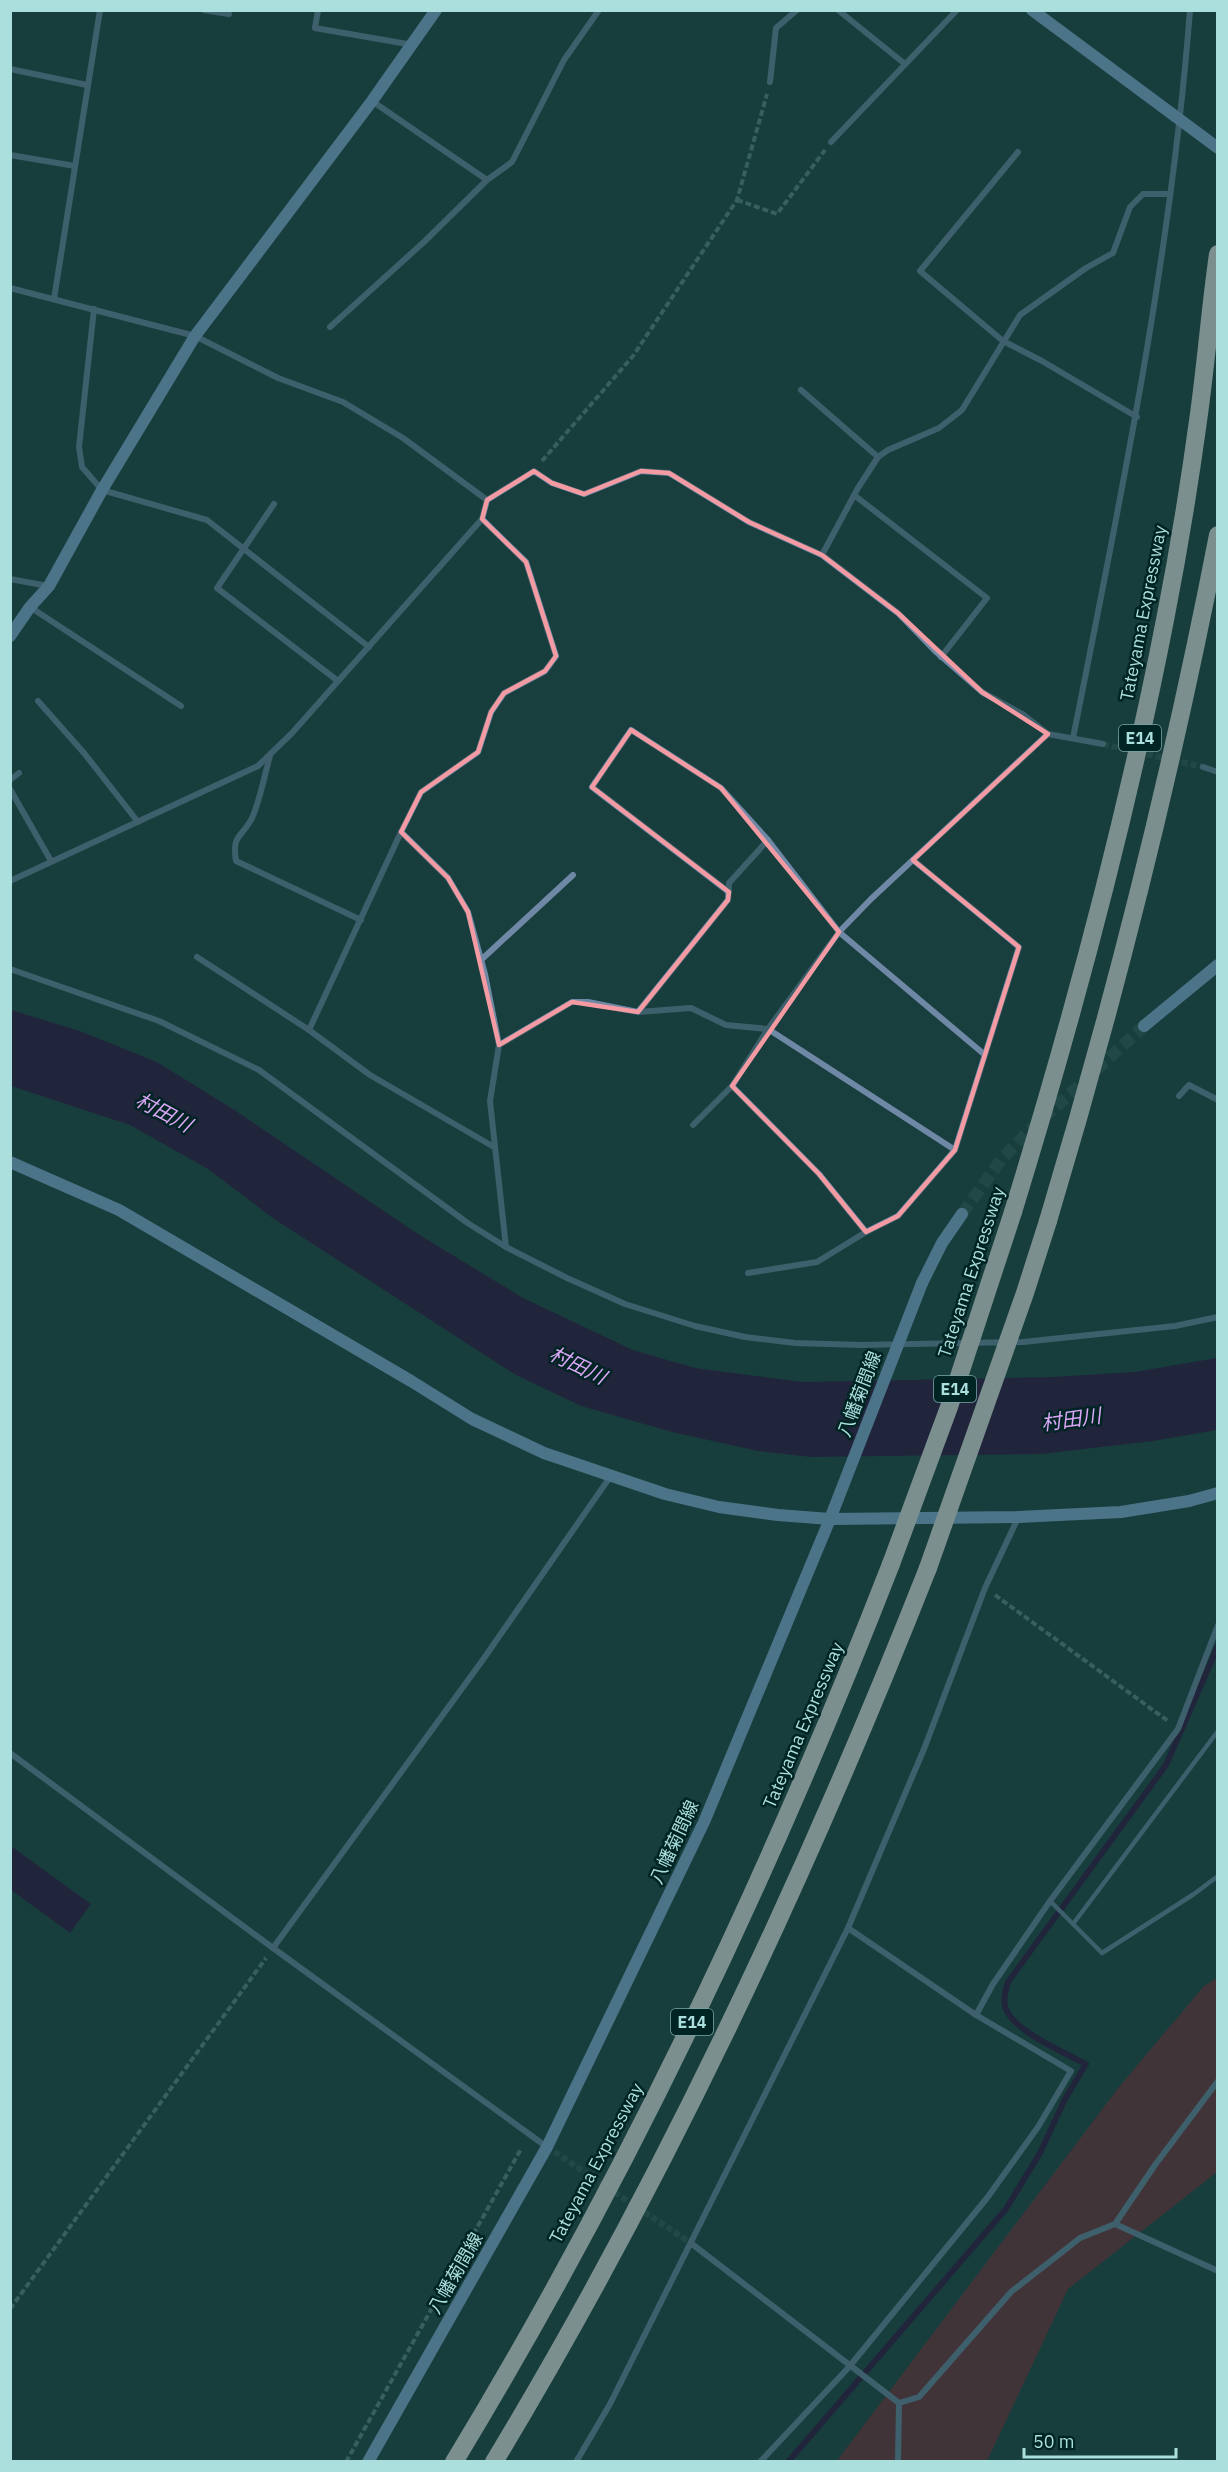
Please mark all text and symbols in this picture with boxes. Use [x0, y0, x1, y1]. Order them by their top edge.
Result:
street label: Tateyama Expressway [1115, 523, 1171, 703]
road number: E14 [1119, 725, 1161, 751]
water label: 村田川 [131, 1086, 199, 1139]
street label: Tateyama Expressway [932, 1184, 1010, 1360]
water label: 村田川 [545, 1340, 613, 1391]
street label: 八幡菊間線 [832, 1348, 886, 1440]
road number: E14 [934, 1376, 976, 1402]
water label: 村田川 [1039, 1401, 1105, 1437]
street label: Tateyama Expressway [758, 1638, 848, 1812]
street label: 八幡菊間線 [645, 1796, 703, 1888]
road number: E14 [671, 2009, 713, 2035]
street label: Tateyama Expressway [544, 2079, 648, 2247]
street label: 八幡菊間線 [423, 2228, 487, 2318]
scale bar [1024, 2421, 1176, 2459]
text: 50 m [1033, 2430, 1075, 2453]

